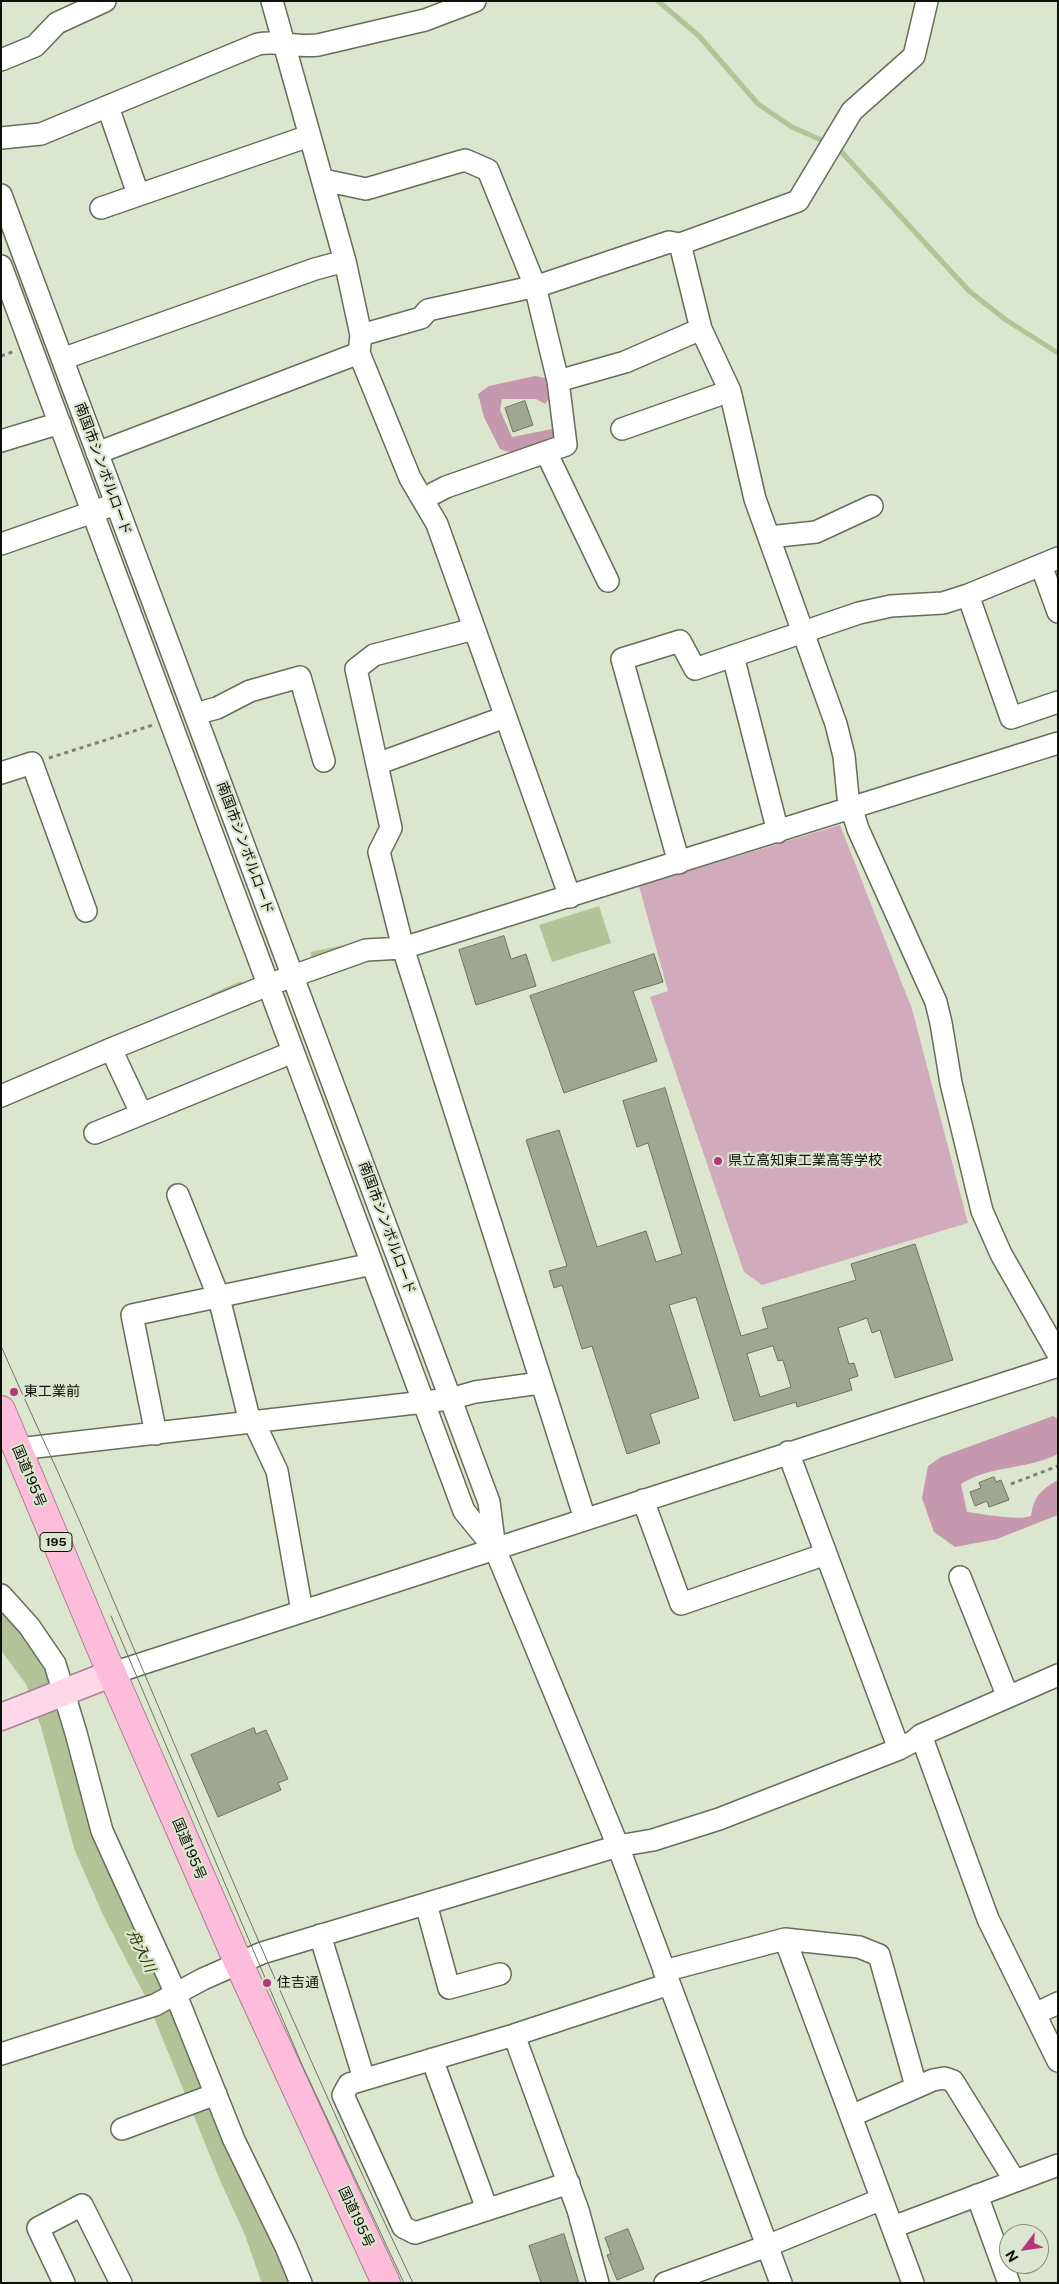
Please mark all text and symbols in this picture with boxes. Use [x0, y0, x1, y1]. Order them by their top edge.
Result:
street label: 南国市シンボルロード [71, 400, 135, 538]
street label: 南国市シンボルロード [213, 779, 277, 917]
place label: 県立高知東工業高等学校 [728, 1153, 882, 1169]
marker: 県立高知東工業高等学校 [712, 1155, 724, 1167]
street label: 南国市シンボルロード [355, 1159, 419, 1297]
place label: 東工業前 [24, 1384, 80, 1400]
marker: 東工業前 [8, 1386, 20, 1398]
street label: 国道195号 [8, 1443, 50, 1509]
road number: 195 [40, 1532, 72, 1551]
street label: 国道195号 [168, 1816, 210, 1882]
water label: 舟入川 [123, 1927, 159, 1975]
place label: 住吉通 [277, 1975, 319, 1991]
marker: 住吉通 [261, 1977, 273, 1989]
street label: 国道195号 [335, 2184, 377, 2250]
north arrow [999, 2224, 1049, 2274]
text: N [1002, 2247, 1022, 2265]

